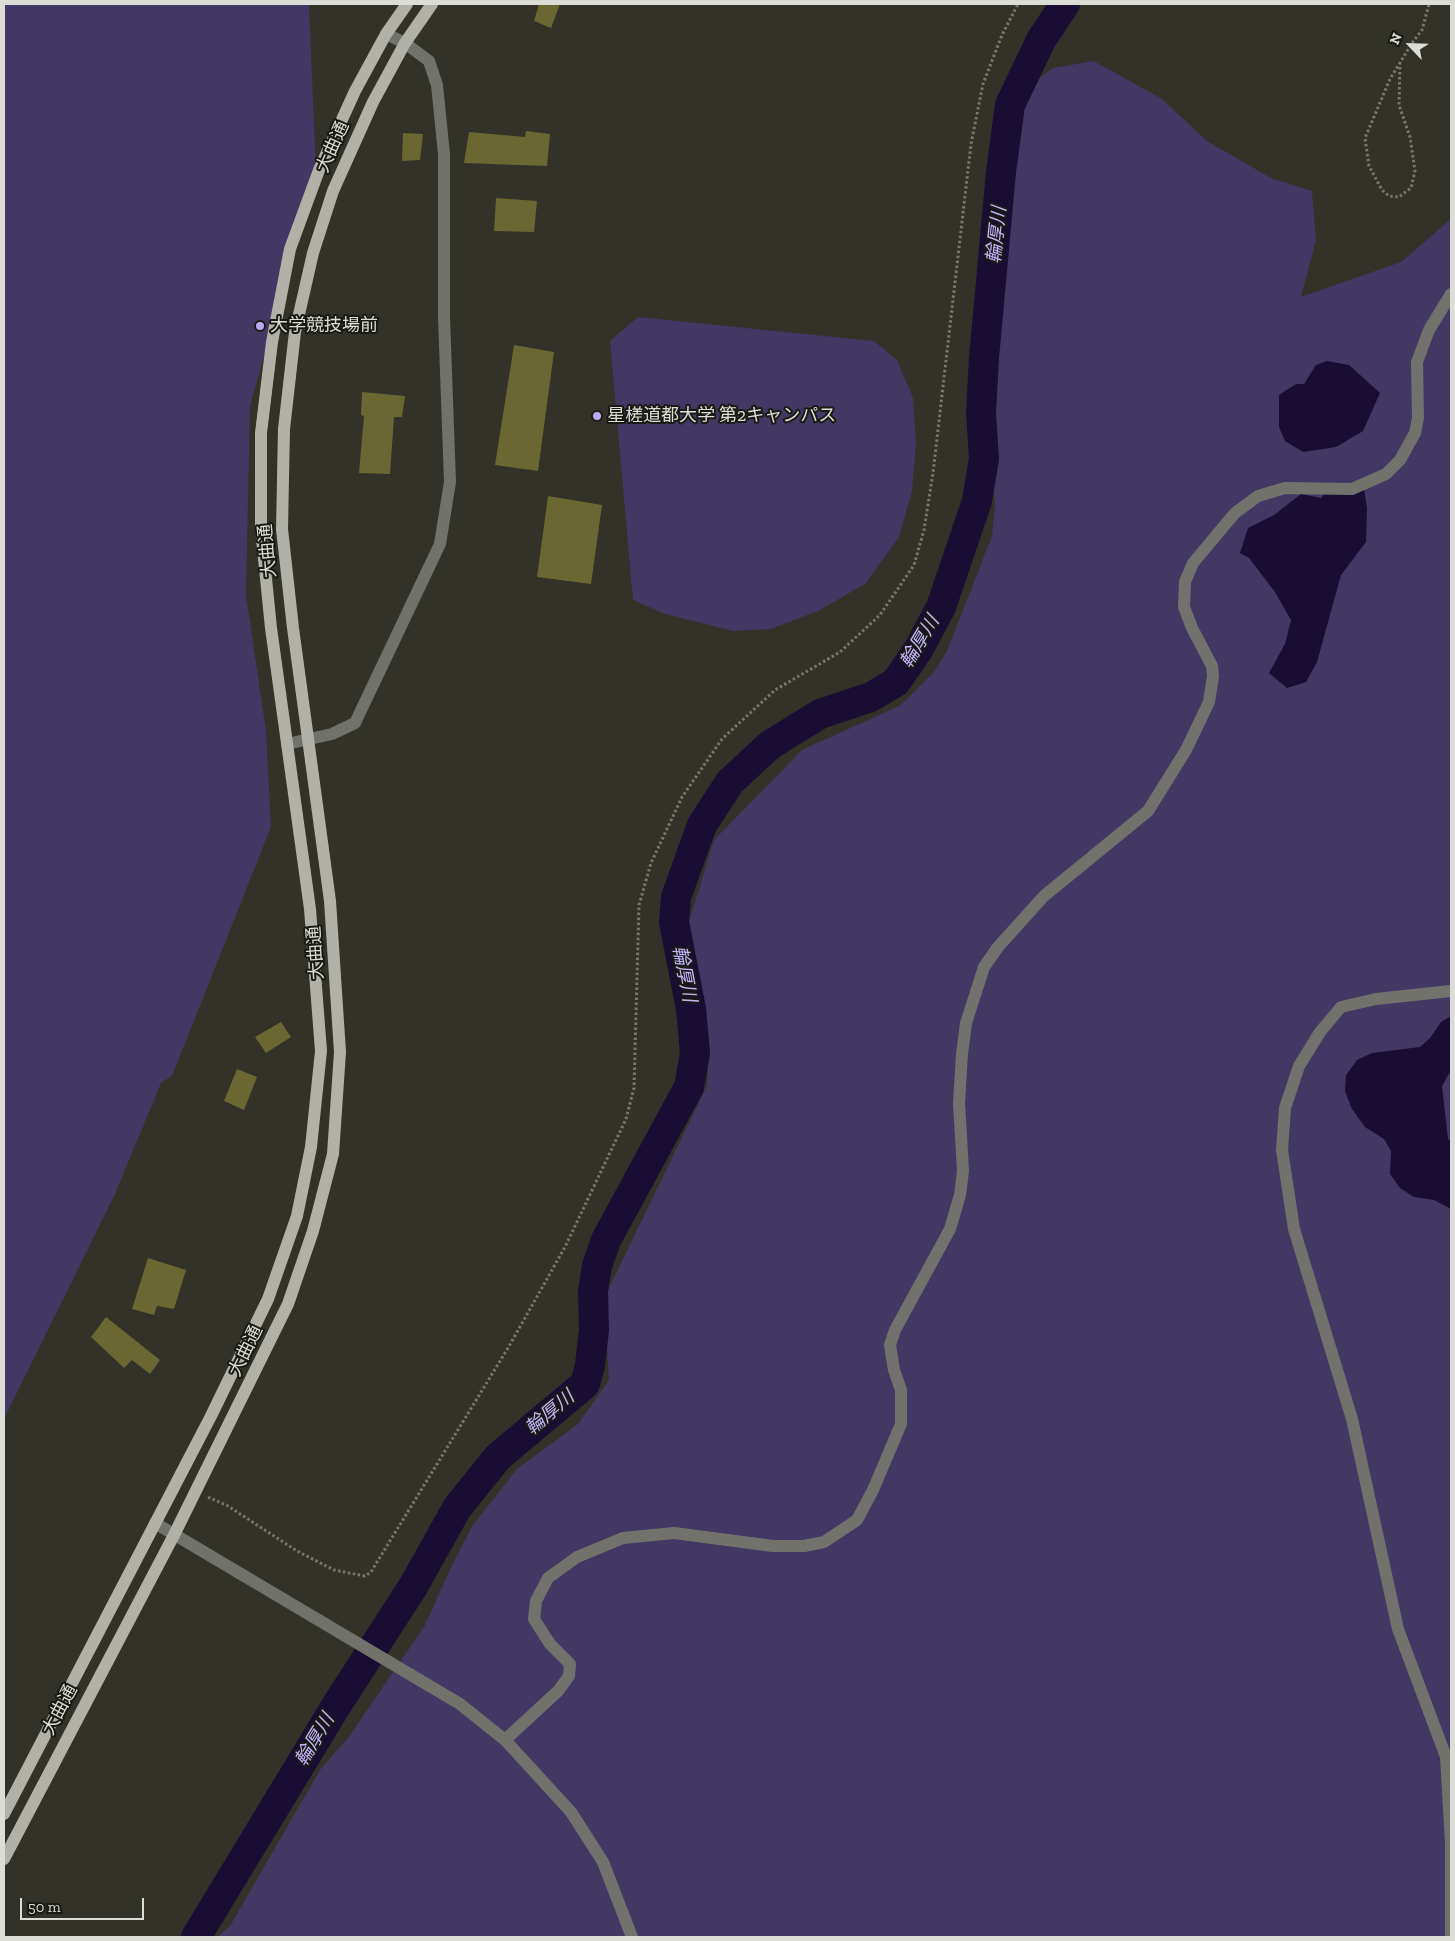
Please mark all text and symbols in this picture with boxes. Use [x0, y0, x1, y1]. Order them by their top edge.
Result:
north arrow [1385, 20, 1435, 70]
text: N [1386, 30, 1406, 47]
street label: 大曲通 [312, 118, 354, 176]
water label: 輪厚川 [983, 205, 1011, 265]
place label: 大学競技場前 [270, 315, 378, 337]
marker: 大学競技場前 [254, 320, 266, 332]
place label: 星槎道都大学 第2キャンパス [607, 405, 836, 427]
marker: 星槎道都大学 第2キャンパス [591, 410, 603, 422]
street label: 大曲通 [255, 523, 281, 579]
water label: 輪厚川 [896, 612, 944, 672]
street label: 大曲通 [303, 925, 329, 981]
water label: 輪厚川 [667, 944, 701, 1004]
street label: 大曲通 [224, 1322, 268, 1380]
water label: 輪厚川 [521, 1386, 579, 1440]
street label: 大曲通 [38, 1681, 82, 1739]
water label: 輪厚川 [291, 1710, 339, 1770]
scale bar [22, 1888, 146, 1920]
text: 50 m [28, 1898, 61, 1916]

